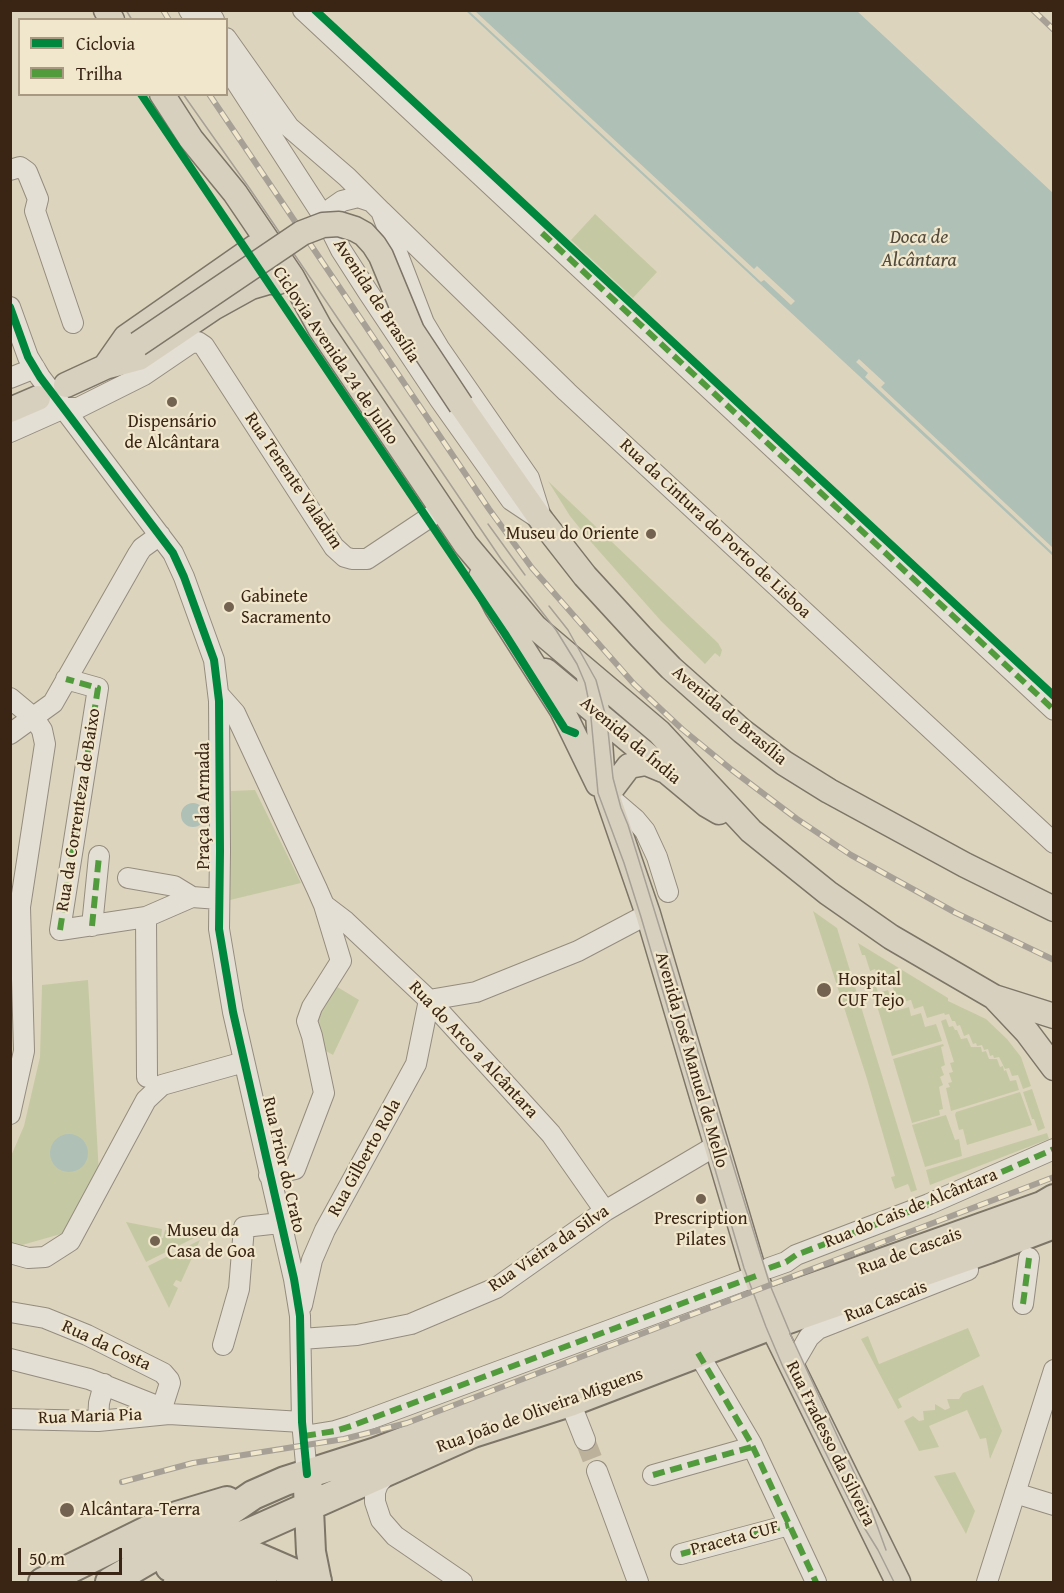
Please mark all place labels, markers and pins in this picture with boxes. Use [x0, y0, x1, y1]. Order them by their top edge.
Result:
marker: Dispensário de Alcântara [165, 395, 179, 409]
place label: Dispensário de Alcântara [124, 411, 220, 454]
place label: Museu do Oriente [506, 523, 639, 545]
marker: Museu do Oriente [644, 527, 658, 541]
place label: Gabinete Sacramento [241, 586, 331, 628]
marker: Gabinete Sacramento [222, 600, 236, 614]
place label: Hospital CUF Tejo [838, 969, 904, 1012]
marker: Hospital CUF Tejo [815, 981, 833, 999]
marker: Prescription Pilates [694, 1192, 708, 1206]
place label: Prescription Pilates [654, 1208, 748, 1250]
place label: Museu da Casa de Goa [167, 1220, 255, 1262]
marker: Museu da Casa de Goa [148, 1234, 162, 1248]
place label: Alcântara-Terra [80, 1499, 200, 1521]
marker: Alcântara-Terra [58, 1501, 76, 1519]

